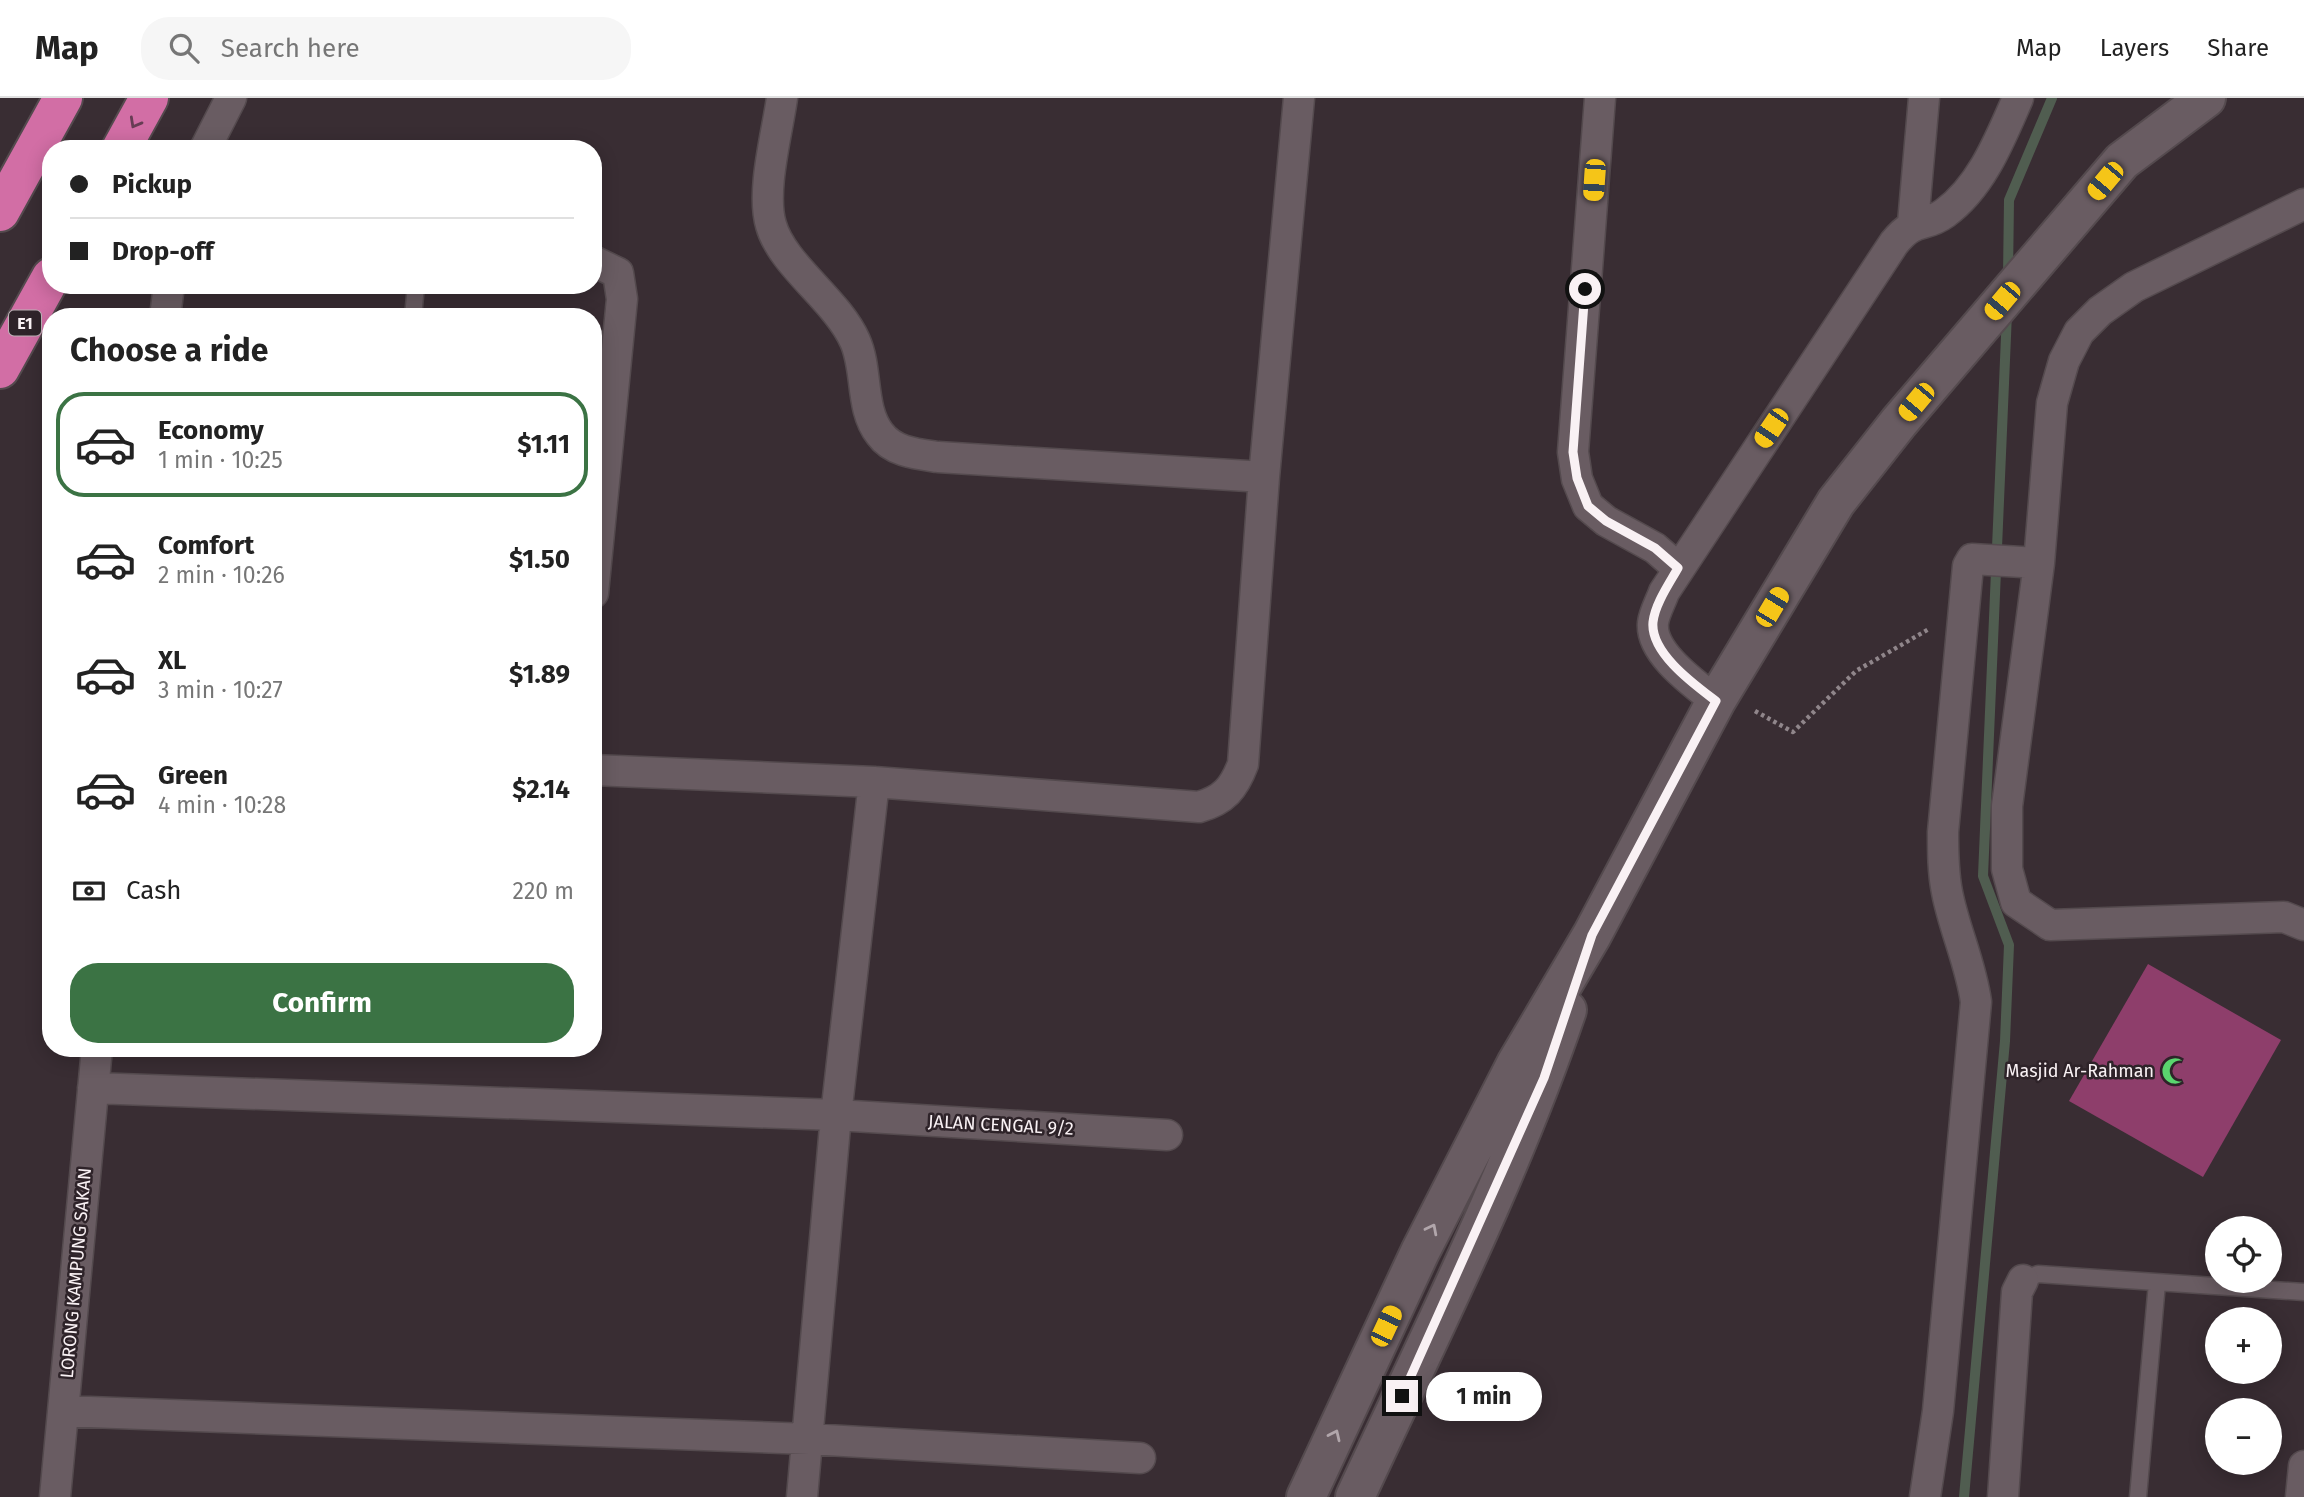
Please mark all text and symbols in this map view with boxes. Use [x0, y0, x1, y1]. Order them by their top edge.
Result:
search box [141, 17, 631, 80]
text: Map [35, 28, 99, 68]
icon: search [165, 29, 203, 67]
text: Search here [221, 33, 360, 64]
text: Map [2016, 34, 2062, 62]
text: Layers [2100, 34, 2169, 62]
text: Share [2207, 34, 2269, 62]
one-way arrow [130, 116, 143, 129]
car [1583, 158, 1606, 202]
car [2084, 158, 2127, 204]
text: Pickup [112, 169, 192, 200]
text: Drop-off [112, 236, 214, 267]
route start [1569, 273, 1601, 305]
car [1981, 278, 2024, 324]
road number: E1 [9, 311, 41, 336]
text: Choose a ride [70, 331, 268, 369]
car [1895, 379, 1938, 425]
car [1751, 405, 1792, 451]
icon: car [74, 413, 137, 476]
text: Economy [158, 415, 264, 446]
text: $1.11 [517, 429, 570, 460]
text: 1 min · 10:25 [158, 446, 283, 474]
icon: car [74, 528, 137, 591]
text: Comfort [158, 530, 254, 561]
text: $1.50 [509, 544, 570, 575]
text: 2 min · 10:26 [158, 561, 285, 589]
car [1753, 584, 1792, 630]
icon: car [74, 643, 137, 706]
text: XL [158, 645, 186, 676]
text: $1.89 [509, 659, 570, 690]
text: 3 min · 10:27 [158, 676, 283, 704]
icon: car [74, 758, 137, 821]
text: Green [158, 760, 228, 791]
text: $2.14 [512, 774, 570, 805]
text: 4 min · 10:28 [158, 791, 286, 819]
icon: cash [70, 872, 108, 910]
text: Cash [126, 875, 182, 906]
text: 220 m [513, 877, 574, 905]
button: Confirm [70, 963, 574, 1043]
mosque icon: Masjid Ar-Rahman [2160, 1056, 2190, 1086]
place label: Masjid Ar-Rahman [2006, 1060, 2154, 1082]
street label: JALAN CENGAL 9/2 [928, 1110, 1074, 1140]
street label: LORONG KAMPUNG SAKAN [56, 1167, 96, 1379]
map controls [2205, 1216, 2282, 1475]
button: locate [2205, 1216, 2282, 1293]
one-way arrow [1424, 1224, 1438, 1236]
car [1368, 1303, 1405, 1349]
button: + [2205, 1307, 2282, 1384]
callout: 1 min [1426, 1372, 1542, 1420]
route end [1386, 1380, 1418, 1412]
text: 1 min [1456, 1382, 1512, 1410]
button: − [2205, 1398, 2282, 1475]
one-way arrow [1327, 1430, 1341, 1442]

